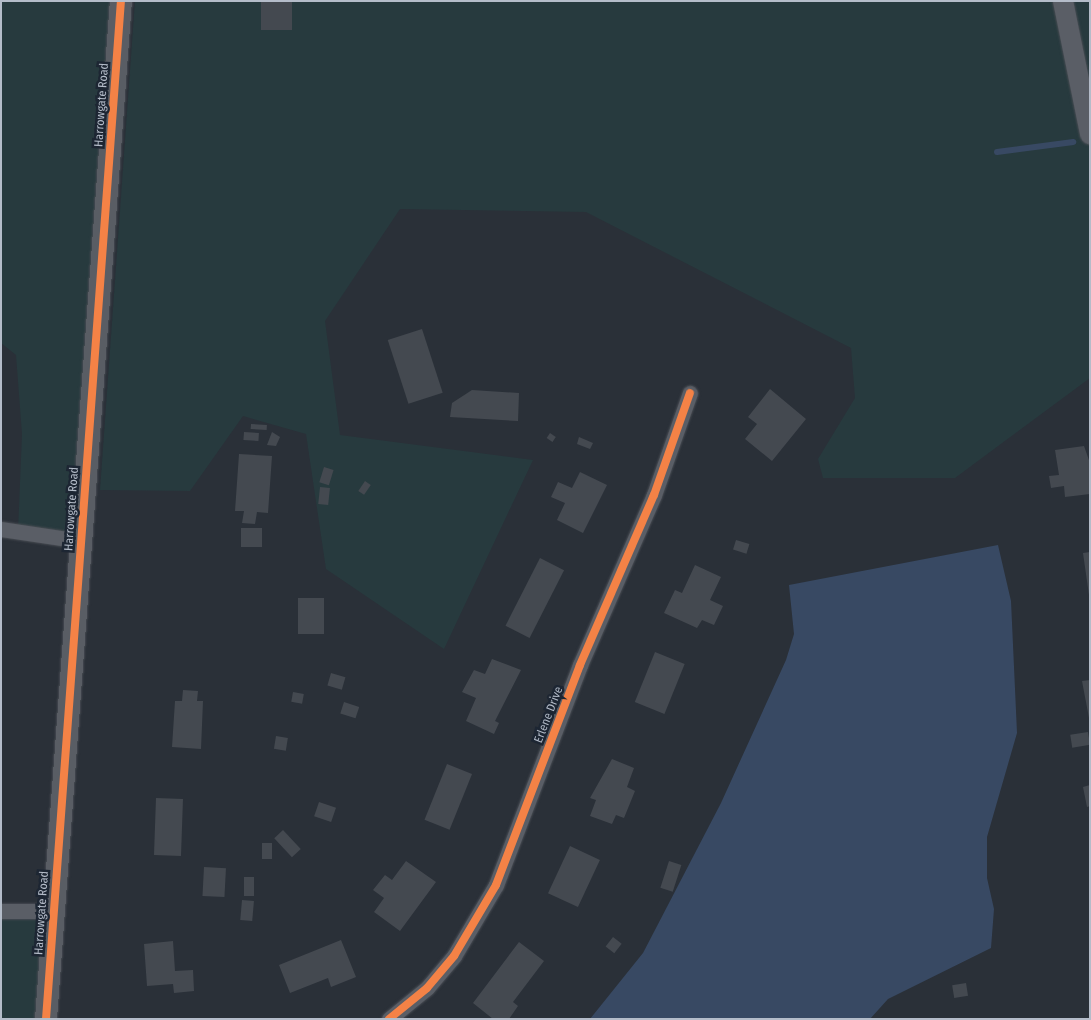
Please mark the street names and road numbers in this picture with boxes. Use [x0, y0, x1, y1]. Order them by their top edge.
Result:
street label: Harrowgate Road [92, 63, 112, 147]
street label: Harrowgate Road [62, 467, 82, 551]
street label: Erlene Drive [532, 685, 566, 745]
street label: Harrowgate Road [32, 871, 52, 955]

